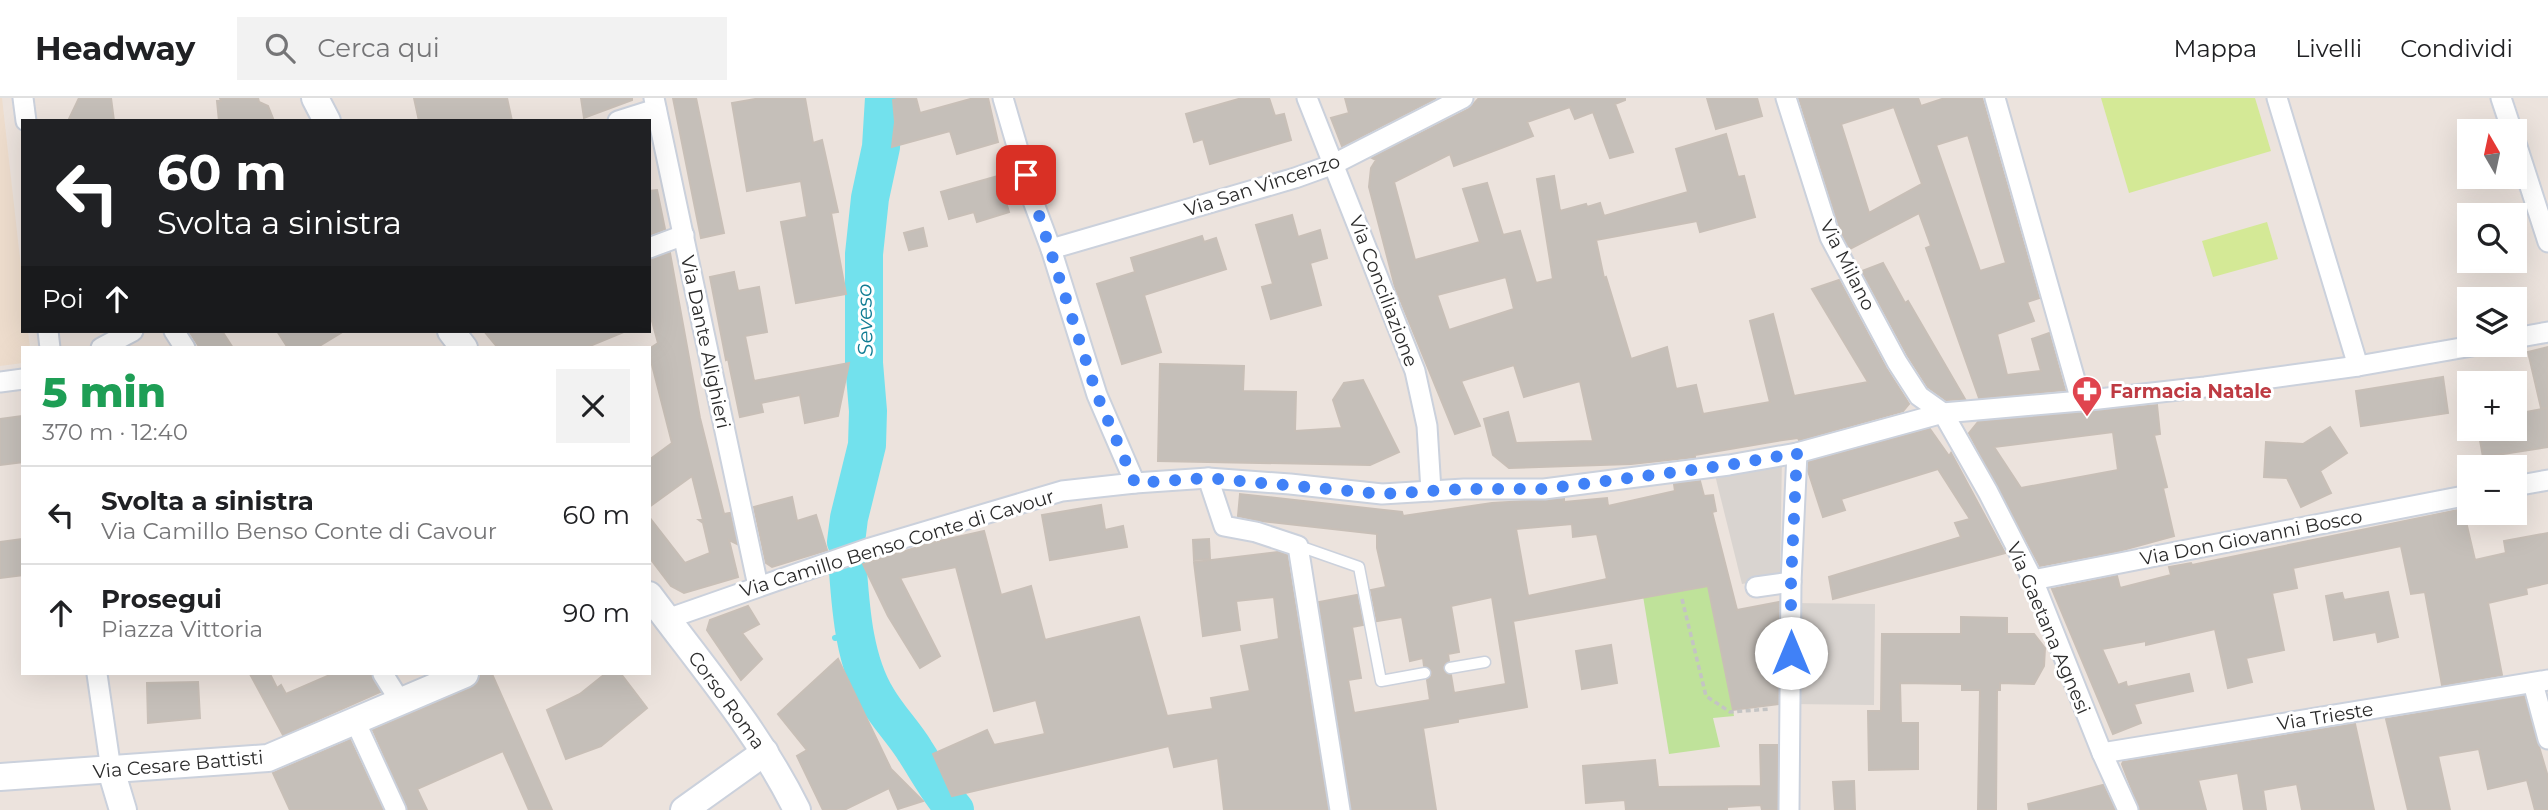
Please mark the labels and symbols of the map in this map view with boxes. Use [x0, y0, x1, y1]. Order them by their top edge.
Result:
north arrow [2457, 119, 2527, 189]
pin [996, 145, 1056, 205]
street label: Via San Vincenzo [1181, 149, 1343, 221]
street label: Via Conciliazione [1344, 212, 1423, 370]
street label: Via Milano [1815, 216, 1880, 314]
street label: Via Dante Alighieri [676, 253, 735, 431]
water label: Seveso [851, 284, 878, 357]
pharmacy icon: Farmacia Natale [2070, 374, 2104, 418]
place label: Farmacia Natale [2110, 380, 2272, 403]
street label: Via Camillo Benso Conte di Cavour [737, 485, 1057, 602]
street label: Via Don Giovanni Bosco [2138, 505, 2364, 570]
street label: Via Gaetana Agnesi [2002, 539, 2095, 718]
position arrow [1754, 616, 1828, 690]
street label: Corso Roma [683, 647, 770, 754]
street label: Via Trieste [2275, 698, 2375, 735]
street label: Via Cesare Battisti [92, 746, 264, 783]

